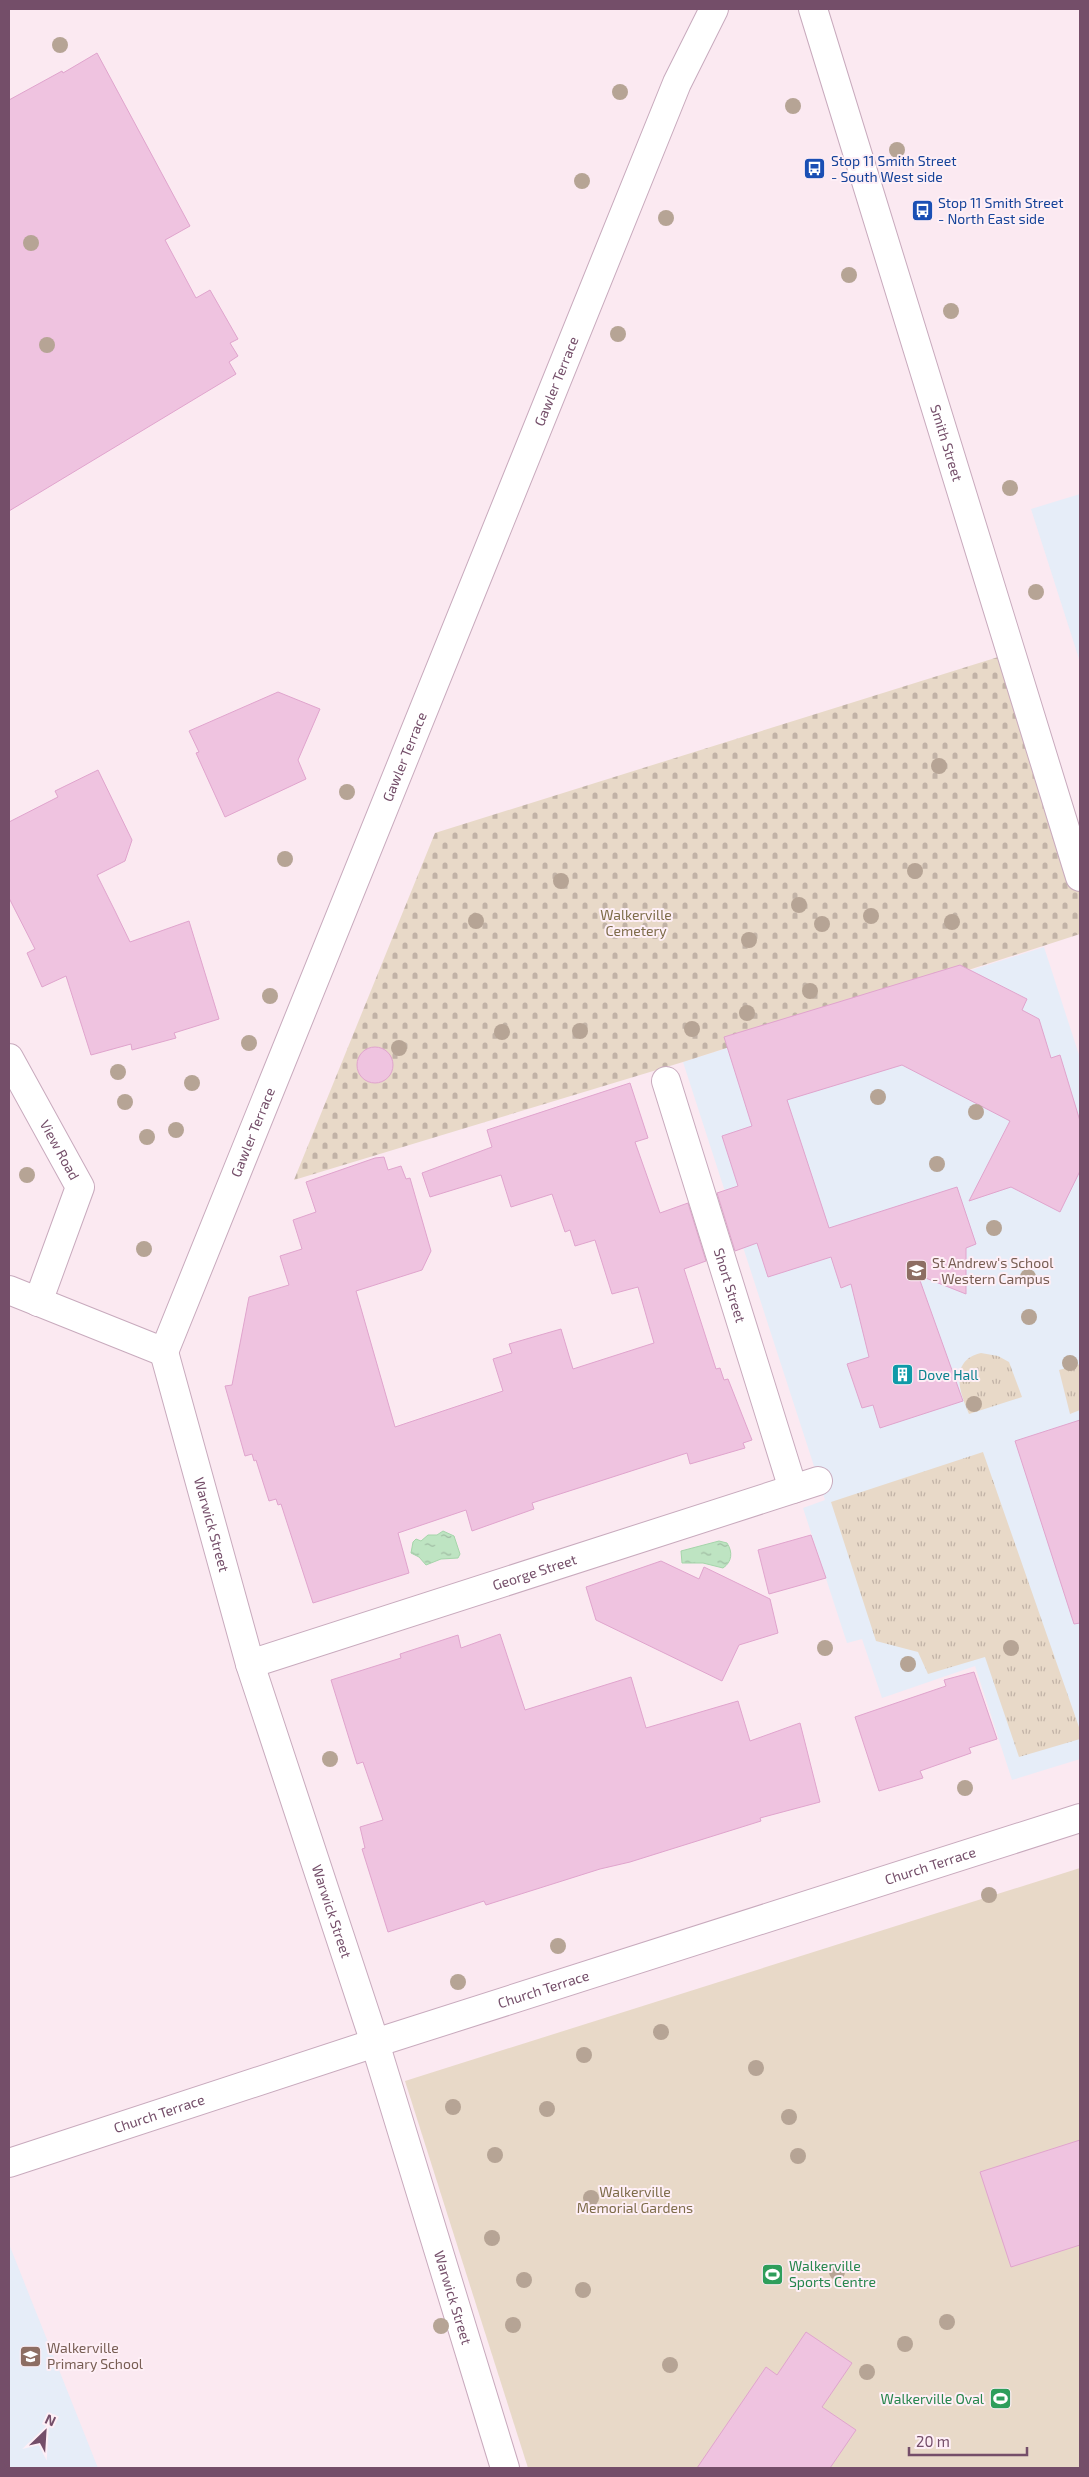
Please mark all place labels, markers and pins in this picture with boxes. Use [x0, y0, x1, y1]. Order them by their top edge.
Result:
place label: Stop 11 Smith Street - South West side [831, 152, 957, 185]
bus stop icon: Stop 11 Smith Street - South West side [803, 157, 827, 181]
place label: Stop 11 Smith Street - North East side [938, 194, 1064, 227]
bus stop icon: Stop 11 Smith Street - North East side [910, 199, 934, 223]
place label: St Andrew's School - Western Campus [932, 1254, 1054, 1287]
school or university icon: St Andrew's School - Western Campus [904, 1259, 928, 1283]
building icon: Dove Hall [890, 1363, 914, 1387]
place label: Dove Hall [918, 1366, 979, 1383]
place label: Walkerville Sports Centre [789, 2257, 876, 2290]
sports icon: Walkerville Sports Centre [761, 2262, 785, 2286]
place label: Walkerville Primary School [47, 2339, 144, 2372]
school or university icon: Walkerville Primary School [19, 2344, 43, 2368]
sports icon: Walkerville Oval [988, 2387, 1012, 2411]
place label: Walkerville Oval [881, 2390, 985, 2407]

